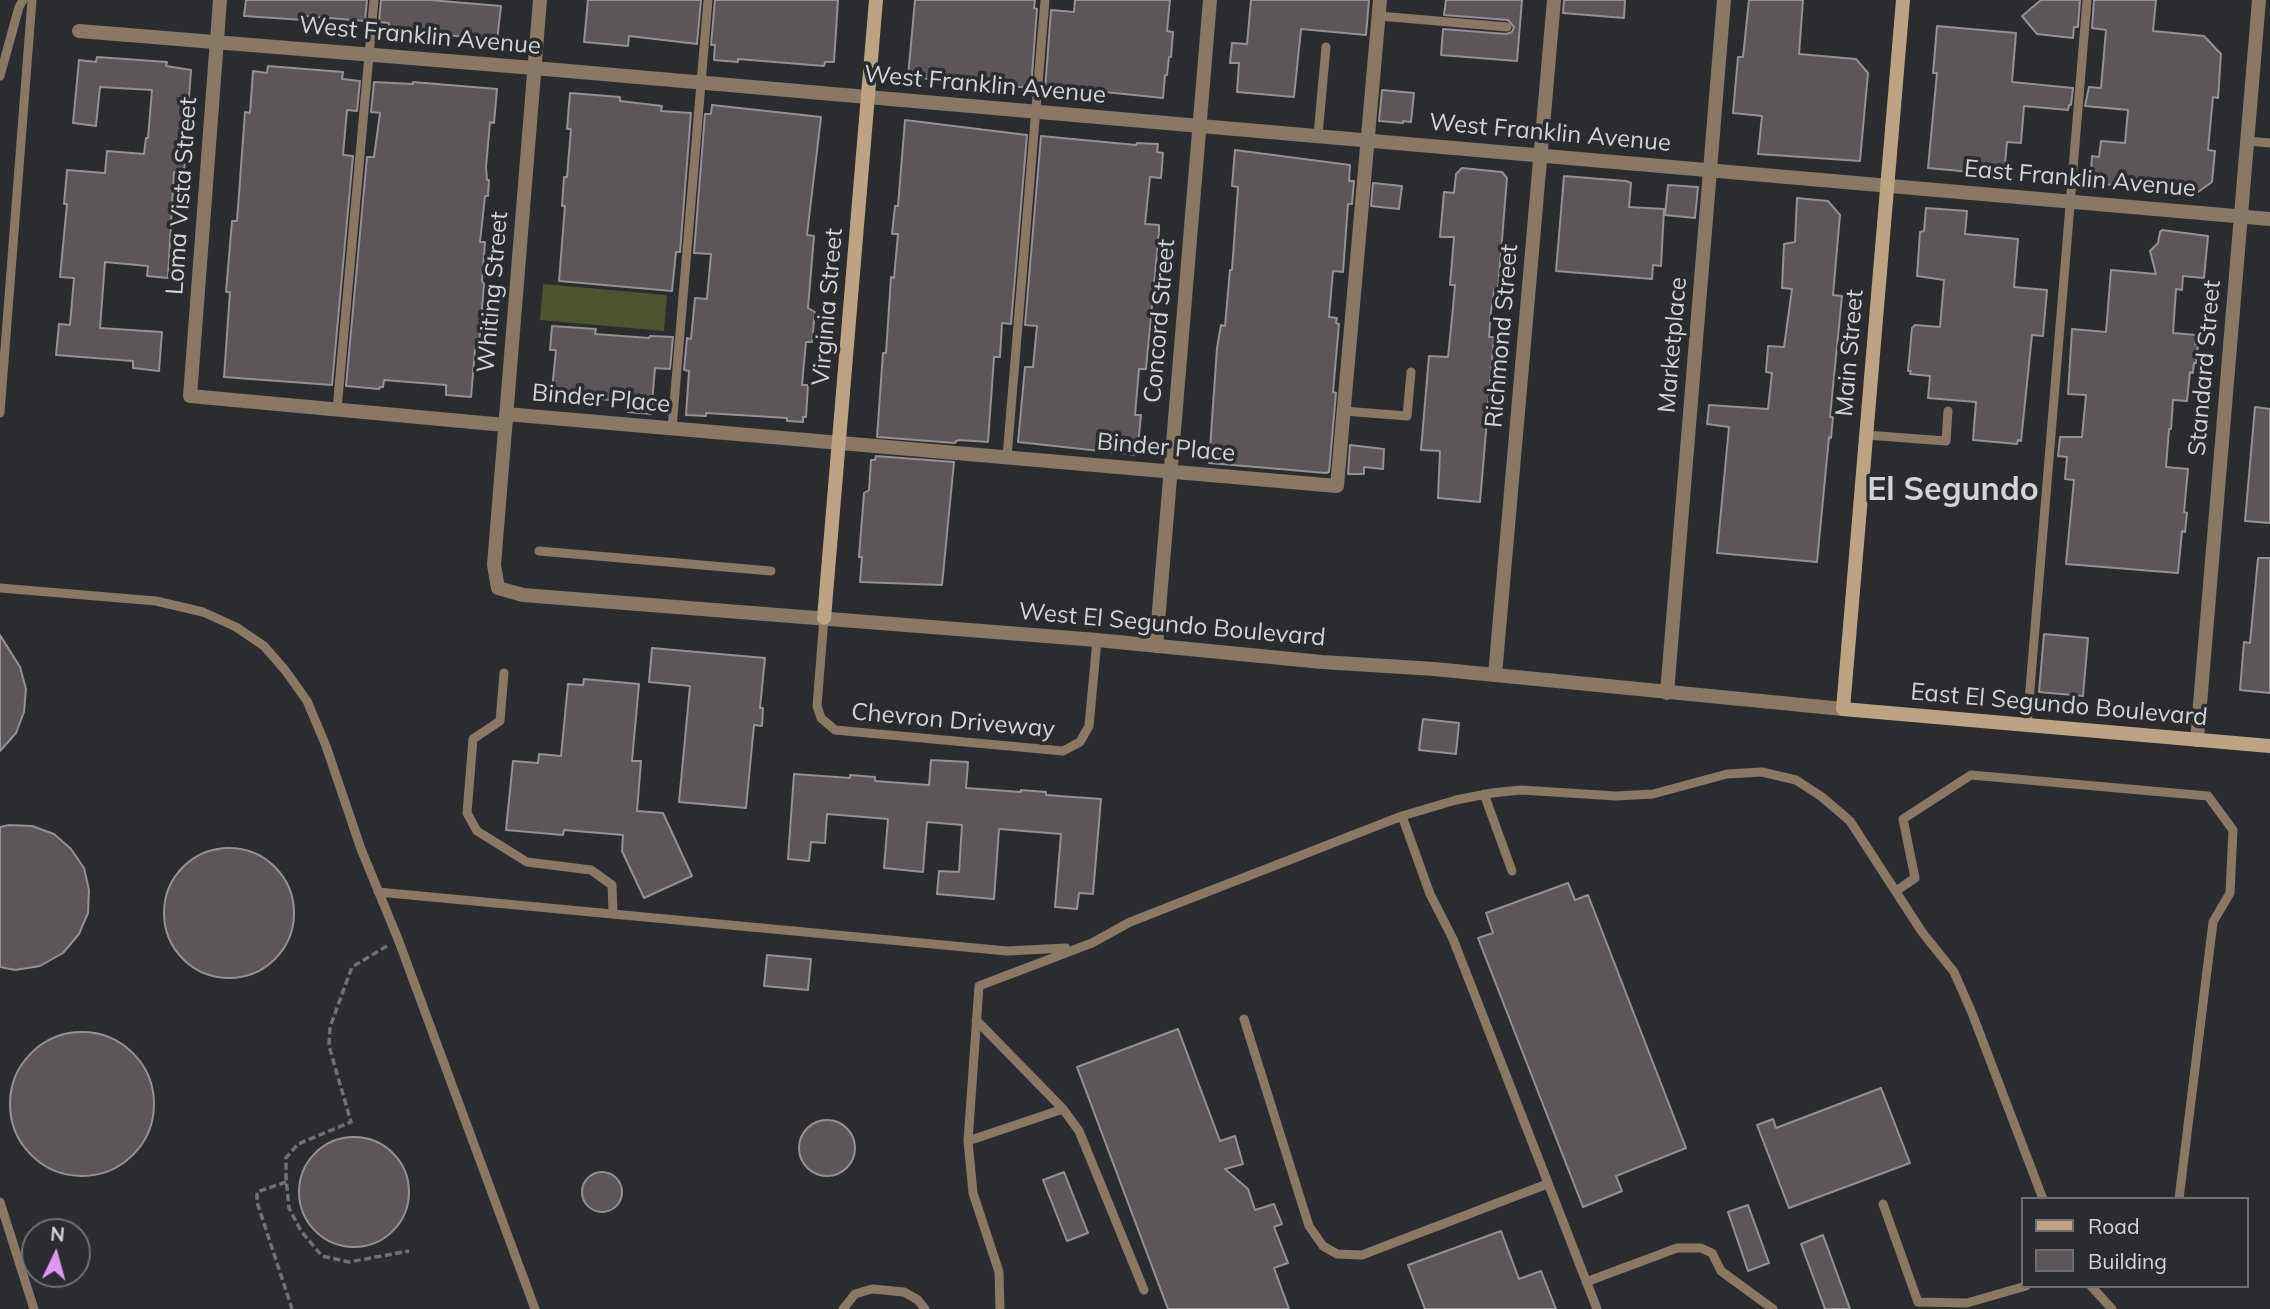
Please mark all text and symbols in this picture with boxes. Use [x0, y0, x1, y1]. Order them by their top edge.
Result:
street label: West Franklin Avenue [298, 11, 542, 61]
street label: West Franklin Avenue [863, 60, 1107, 110]
street label: Loma Vista Street [161, 96, 203, 296]
street label: West Franklin Avenue [1428, 108, 1672, 158]
street label: East Franklin Avenue [1963, 155, 2197, 203]
street label: Whiting Street [472, 210, 514, 374]
street label: Virginia Street [807, 227, 849, 387]
street label: Concord Street [1138, 238, 1182, 404]
street label: Richmond Street [1480, 243, 1524, 429]
street label: Marketplace [1653, 276, 1693, 414]
street label: Standard Street [2183, 279, 2227, 457]
street label: Main Street [1830, 288, 1870, 418]
street label: Binder Place [531, 379, 671, 419]
street label: Binder Place [1096, 428, 1236, 468]
district label: El Segundo [1867, 471, 2039, 509]
street label: West El Segundo Boulevard [1017, 597, 1327, 653]
street label: East El Segundo Boulevard [1909, 678, 2209, 732]
street label: Chevron Driveway [850, 698, 1056, 744]
legend [2022, 1197, 2249, 1288]
text: Road [2088, 1213, 2139, 1239]
north arrow [21, 1218, 91, 1288]
text: N [49, 1221, 66, 1247]
text: Building [2088, 1248, 2167, 1274]

